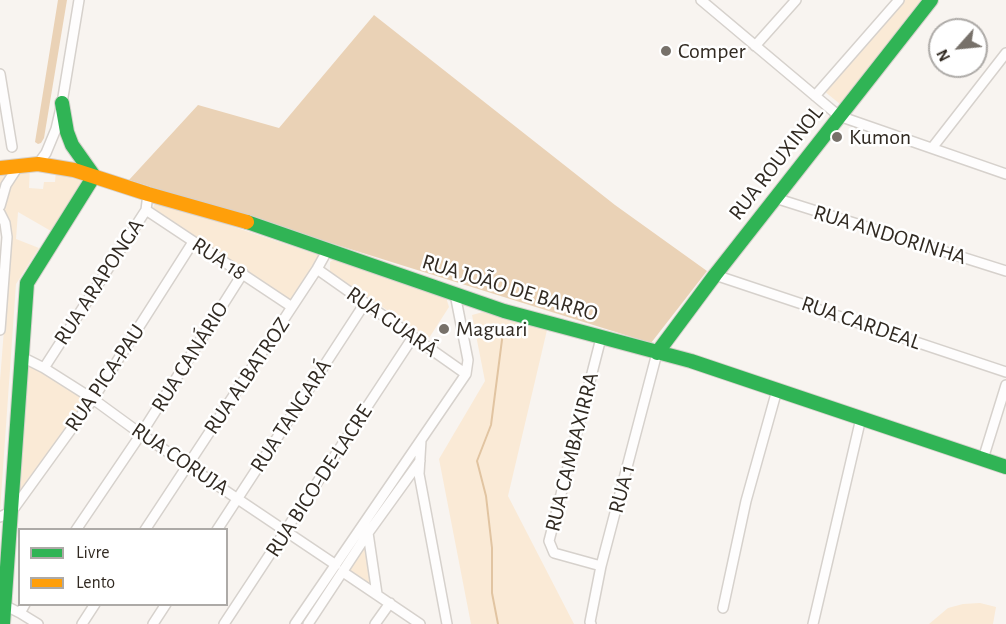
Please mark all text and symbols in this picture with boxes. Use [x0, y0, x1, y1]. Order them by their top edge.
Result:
north arrow [928, 18, 988, 78]
place label: Comper [678, 38, 746, 64]
marker: Comper [659, 44, 673, 58]
text: N [934, 47, 953, 64]
street label: RUA ROUXINOL [723, 101, 829, 225]
place label: Kumon [849, 124, 911, 150]
marker: Kumon [830, 130, 844, 144]
street label: RUA ANDORINHA [810, 199, 970, 271]
street label: RUA ARAPONGA [48, 214, 150, 350]
street label: RUA 18 [187, 232, 251, 286]
street label: RUA JOÃO DE BARRO [419, 249, 601, 327]
street label: RUA GUARÁ [341, 281, 443, 363]
street label: RUA CARDEAL [798, 290, 924, 356]
street label: RUA CANÁRIO [146, 297, 234, 417]
street label: RUA ALBATROZ [198, 313, 296, 439]
place label: Maguari [456, 316, 528, 342]
street label: RUA PICA-PAU [59, 319, 151, 437]
marker: Maguari [437, 322, 451, 336]
street label: RUA TANGARÁ [245, 355, 337, 477]
street label: RUA CAMBAXIRRA [539, 370, 605, 534]
street label: RUA BICO-DE-LACRE [260, 400, 378, 562]
street label: RUA CORUJA [126, 417, 234, 501]
street label: RUA 1 [603, 462, 641, 516]
legend [18, 528, 228, 606]
text: Livre [76, 544, 110, 562]
text: Lento [76, 574, 115, 592]

